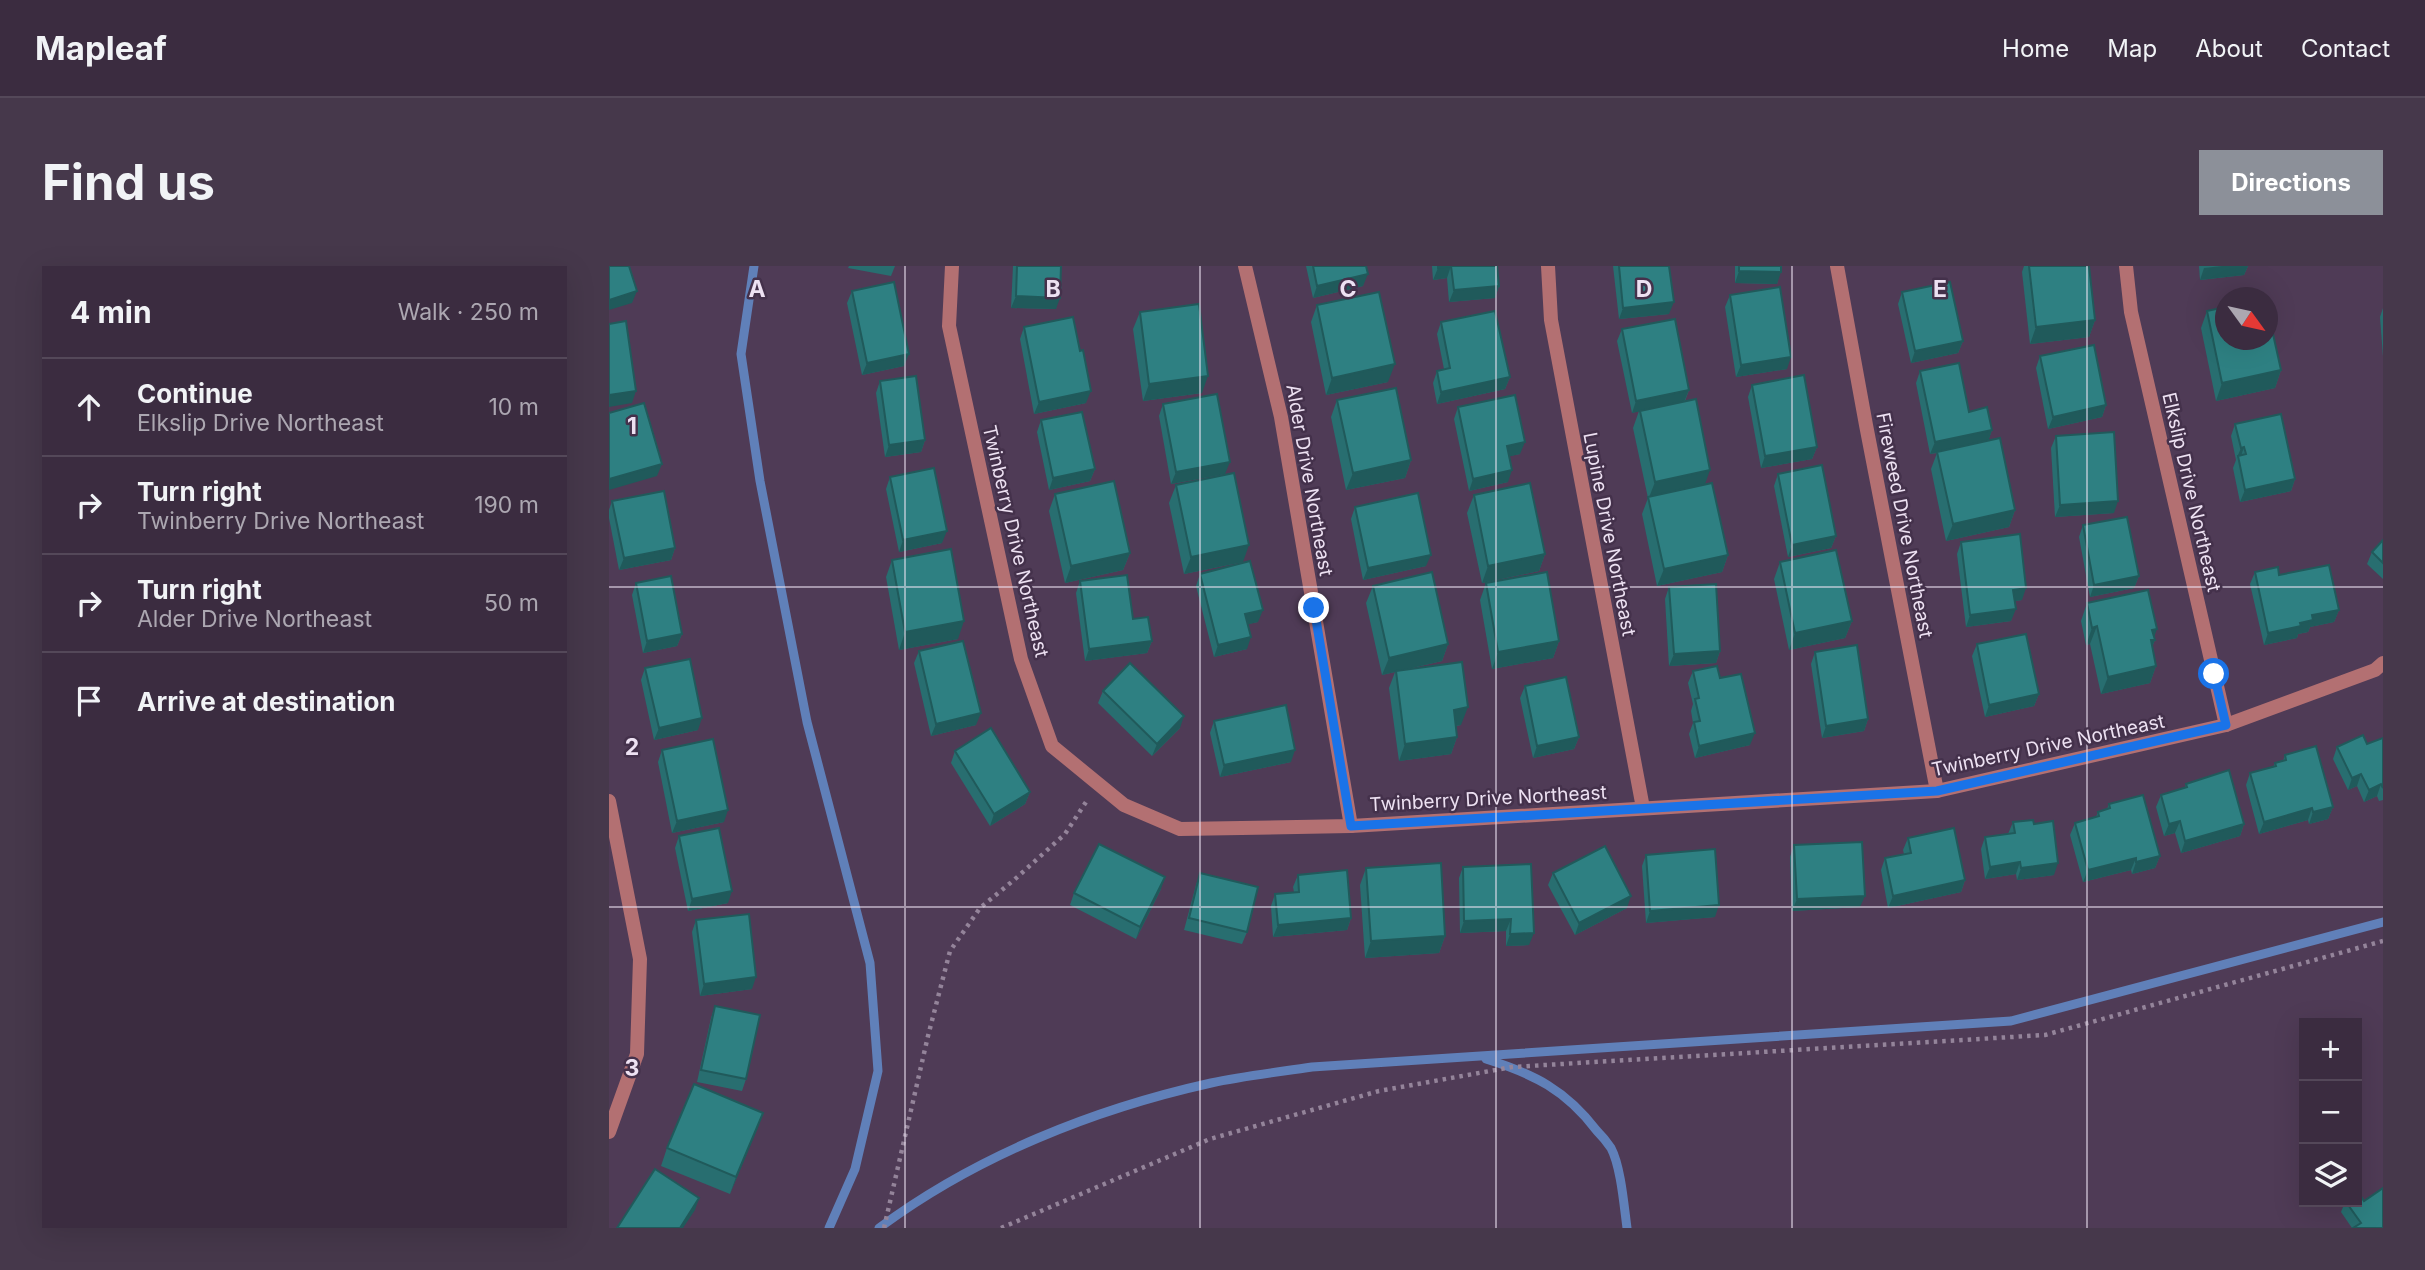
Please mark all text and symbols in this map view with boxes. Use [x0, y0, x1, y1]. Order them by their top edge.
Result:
text: Mapleaf [35, 28, 167, 68]
text: Home [2002, 34, 2069, 63]
text: Map [2107, 34, 2157, 63]
text: About [2195, 34, 2263, 63]
text: Contact [2301, 34, 2390, 63]
button: Directions [2199, 150, 2383, 215]
text: Find us [42, 153, 215, 212]
text: A [748, 275, 766, 303]
text: B [1045, 275, 1061, 303]
text: C [1339, 275, 1357, 303]
text: D [1636, 275, 1652, 303]
text: E [1933, 275, 1947, 303]
north arrow [2215, 287, 2278, 350]
text: 4 min [70, 294, 152, 330]
text: Walk · 250 m [398, 298, 539, 326]
text: Continue [137, 378, 253, 409]
street label: Alder Drive Northeast [1281, 382, 1338, 578]
icon: ahead [70, 388, 108, 426]
street label: Elkslip Drive Northeast [2157, 390, 2226, 594]
text: 10 m [489, 393, 539, 421]
text: Elkslip Drive Northeast [137, 409, 384, 437]
street label: Fireweed Drive Northeast [1871, 410, 1938, 640]
text: 1 [627, 412, 637, 440]
street label: Twinberry Drive Northeast [978, 423, 1053, 659]
street label: Lupine Drive Northeast [1578, 430, 1641, 638]
text: Turn right [137, 476, 262, 507]
icon: right [70, 486, 108, 524]
text: 190 m [474, 491, 539, 519]
text: Twinberry Drive Northeast [137, 507, 424, 535]
text: Turn right [137, 574, 262, 605]
icon: right [70, 584, 108, 622]
text: 50 m [484, 589, 539, 617]
route end [1298, 592, 1329, 623]
text: Alder Drive Northeast [137, 605, 372, 633]
route start [2198, 658, 2229, 689]
icon: arrive [70, 682, 108, 720]
text: Arrive at destination [137, 686, 396, 717]
street label: Twinberry Drive Northeast [1930, 710, 2167, 781]
text: 2 [625, 733, 639, 761]
street label: Twinberry Drive Northeast [1369, 781, 1607, 816]
map controls [2299, 1018, 2362, 1207]
button: + [2299, 1018, 2362, 1081]
text: 3 [625, 1054, 639, 1082]
button: − [2299, 1081, 2362, 1144]
button: layers [2299, 1144, 2362, 1207]

